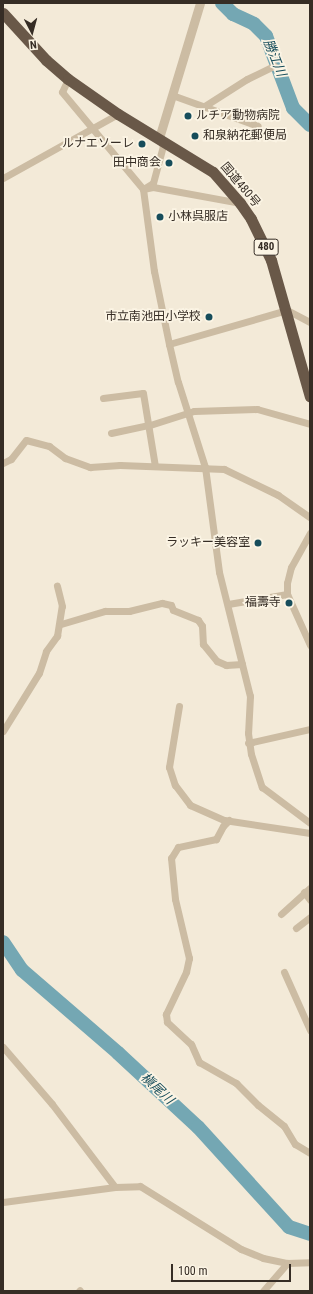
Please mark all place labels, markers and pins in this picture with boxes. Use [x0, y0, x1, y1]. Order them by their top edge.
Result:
place label: ルチア動物病院 [196, 109, 280, 123]
marker: ルチア動物病院 [183, 111, 193, 121]
place label: 和泉納花郵便局 [203, 129, 287, 143]
marker: 和泉納花郵便局 [190, 131, 200, 141]
place label: ルナエソーレ [62, 137, 134, 151]
marker: ルナエソーレ [137, 139, 147, 149]
place label: 田中商会 [113, 156, 161, 170]
marker: 田中商会 [164, 158, 174, 168]
place label: 小林呉服店 [168, 210, 228, 224]
marker: 小林呉服店 [155, 212, 165, 222]
place label: 市立南池田小学校 [105, 310, 201, 324]
marker: 市立南池田小学校 [204, 312, 214, 322]
place label: ラッキー美容室 [166, 536, 250, 550]
marker: ラッキー美容室 [253, 538, 263, 548]
place label: 福壽寺 [245, 596, 281, 610]
marker: 福壽寺 [284, 598, 294, 608]

